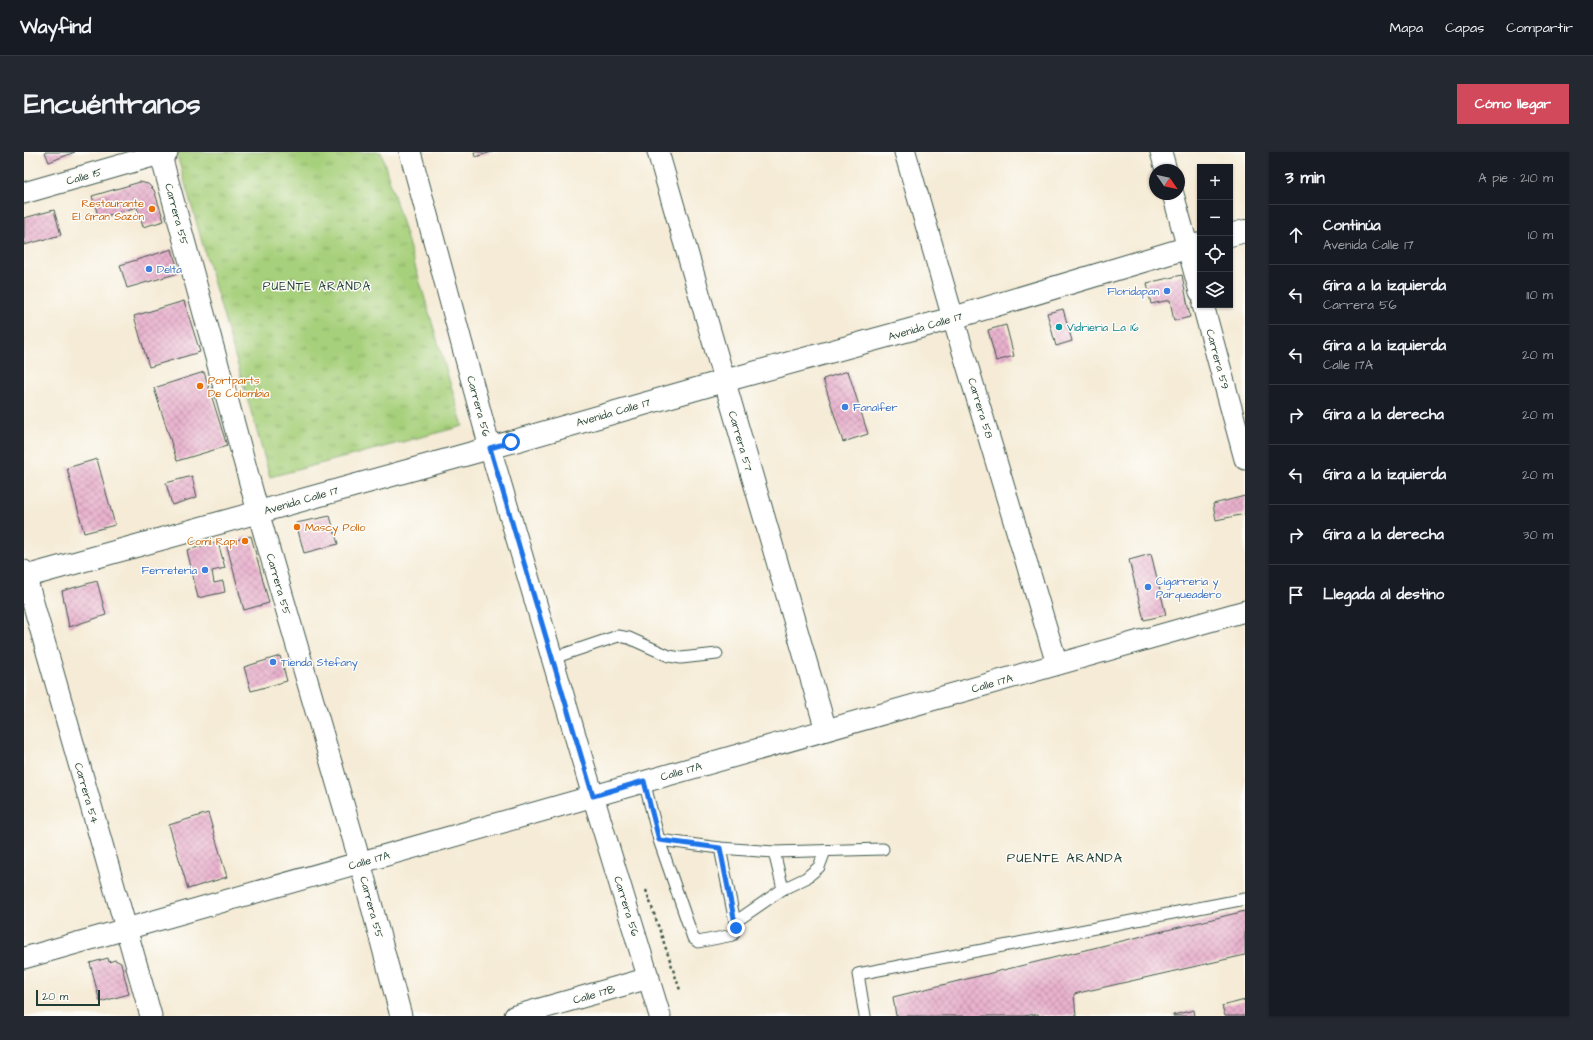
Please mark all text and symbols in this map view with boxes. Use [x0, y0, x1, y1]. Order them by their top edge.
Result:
text: Wayfind [20, 14, 91, 41]
text: Mapa [1390, 18, 1423, 38]
text: Capas [1445, 18, 1484, 38]
text: Compartir [1506, 18, 1573, 38]
button: Cómo llegar [1457, 84, 1569, 124]
text: Encuéntranos [24, 85, 200, 124]
street label: Calle 15 [65, 164, 104, 189]
north arrow [1149, 164, 1185, 200]
map controls [1197, 164, 1233, 308]
button: + [1197, 164, 1233, 200]
text: 3 min [1285, 166, 1325, 190]
text: A pie · 210 m [1478, 169, 1553, 187]
street label: Carrera 55 [161, 182, 192, 247]
place label: Restaurante El Gran Sazón [72, 196, 144, 224]
button: − [1197, 200, 1233, 236]
marker: Restaurante El Gran Sazón [147, 204, 157, 214]
text: Continúa [1323, 215, 1381, 236]
icon: ahead [1285, 224, 1307, 246]
text: 10 m [1528, 226, 1553, 244]
button: locate [1197, 236, 1233, 272]
text: Avenida Calle 17 [1323, 236, 1414, 254]
place label: Delta [157, 262, 182, 277]
marker: Delta [144, 264, 154, 274]
button: layers [1197, 272, 1233, 308]
text: Gira a la izquierda [1323, 275, 1446, 296]
district label: PUENTE ARANDA [263, 278, 371, 295]
place label: Floridapan [1107, 284, 1159, 299]
icon: left [1285, 284, 1307, 306]
marker: Floridapan [1162, 286, 1172, 296]
text: 110 m [1526, 286, 1553, 304]
text: Carrera 56 [1323, 296, 1397, 314]
street label: Avenida Calle 17 [886, 309, 964, 344]
place label: Vidrieria La 16 [1067, 320, 1139, 335]
marker: Vidrieria La 16 [1054, 322, 1064, 332]
street label: Carrera 59 [1202, 327, 1233, 391]
text: Gira a la izquierda [1323, 335, 1446, 356]
icon: left [1285, 344, 1307, 366]
text: 20 m [1522, 346, 1553, 364]
text: Calle 17A [1323, 356, 1373, 374]
place label: Portparts De Colombia [208, 373, 270, 401]
street label: Carrera 56 [463, 374, 494, 438]
street label: Carrera 58 [964, 376, 997, 440]
marker: Portparts De Colombia [195, 381, 205, 391]
street label: Avenida Calle 17 [574, 395, 652, 430]
place label: Fanalfer [853, 400, 898, 415]
marker: Fanalfer [840, 402, 850, 412]
icon: right [1285, 404, 1307, 426]
text: Gira a la derecha [1323, 404, 1444, 425]
text: 20 m [1522, 406, 1553, 424]
street label: Carrera 57 [725, 409, 756, 473]
route start [502, 433, 520, 451]
icon: left [1285, 464, 1307, 486]
text: Gira a la izquierda [1323, 464, 1446, 485]
text: 20 m [1522, 466, 1553, 484]
street label: Avenida Calle 17 [262, 483, 340, 518]
place label: Mascy Pollo [305, 520, 366, 536]
marker: Mascy Pollo [292, 522, 302, 532]
icon: right [1285, 524, 1307, 546]
text: Gira a la derecha [1323, 524, 1444, 545]
text: 30 m [1523, 526, 1553, 544]
place label: Comi Rapi [187, 534, 237, 549]
marker: Comi Rapi [240, 536, 250, 546]
street label: Carrera 55 [263, 552, 294, 617]
place label: Ferreteria [142, 563, 197, 578]
marker: Ferreteria [200, 565, 210, 575]
place label: Cigarreria y Parqueadero [1156, 574, 1222, 602]
marker: Cigarreria y Parqueadero [1143, 582, 1153, 592]
icon: arrive [1285, 584, 1307, 606]
text: Llegada al destino [1323, 584, 1444, 605]
place label: Tienda Stefany [281, 655, 358, 671]
marker: Tienda Stefany [268, 657, 278, 667]
street label: Calle 17A [970, 670, 1015, 697]
street label: Calle 17A [659, 758, 704, 785]
street label: Carrera 54 [71, 761, 103, 826]
street label: Calle 17A [347, 847, 392, 874]
district label: PUENTE ARANDA [1007, 849, 1123, 867]
street label: Carrera 56 [610, 874, 643, 938]
street label: Carrera 55 [356, 875, 387, 940]
route end [727, 919, 745, 937]
street label: Calle 17B [571, 981, 617, 1008]
scale bar [36, 988, 100, 1007]
text: 20 m [42, 989, 68, 1004]

